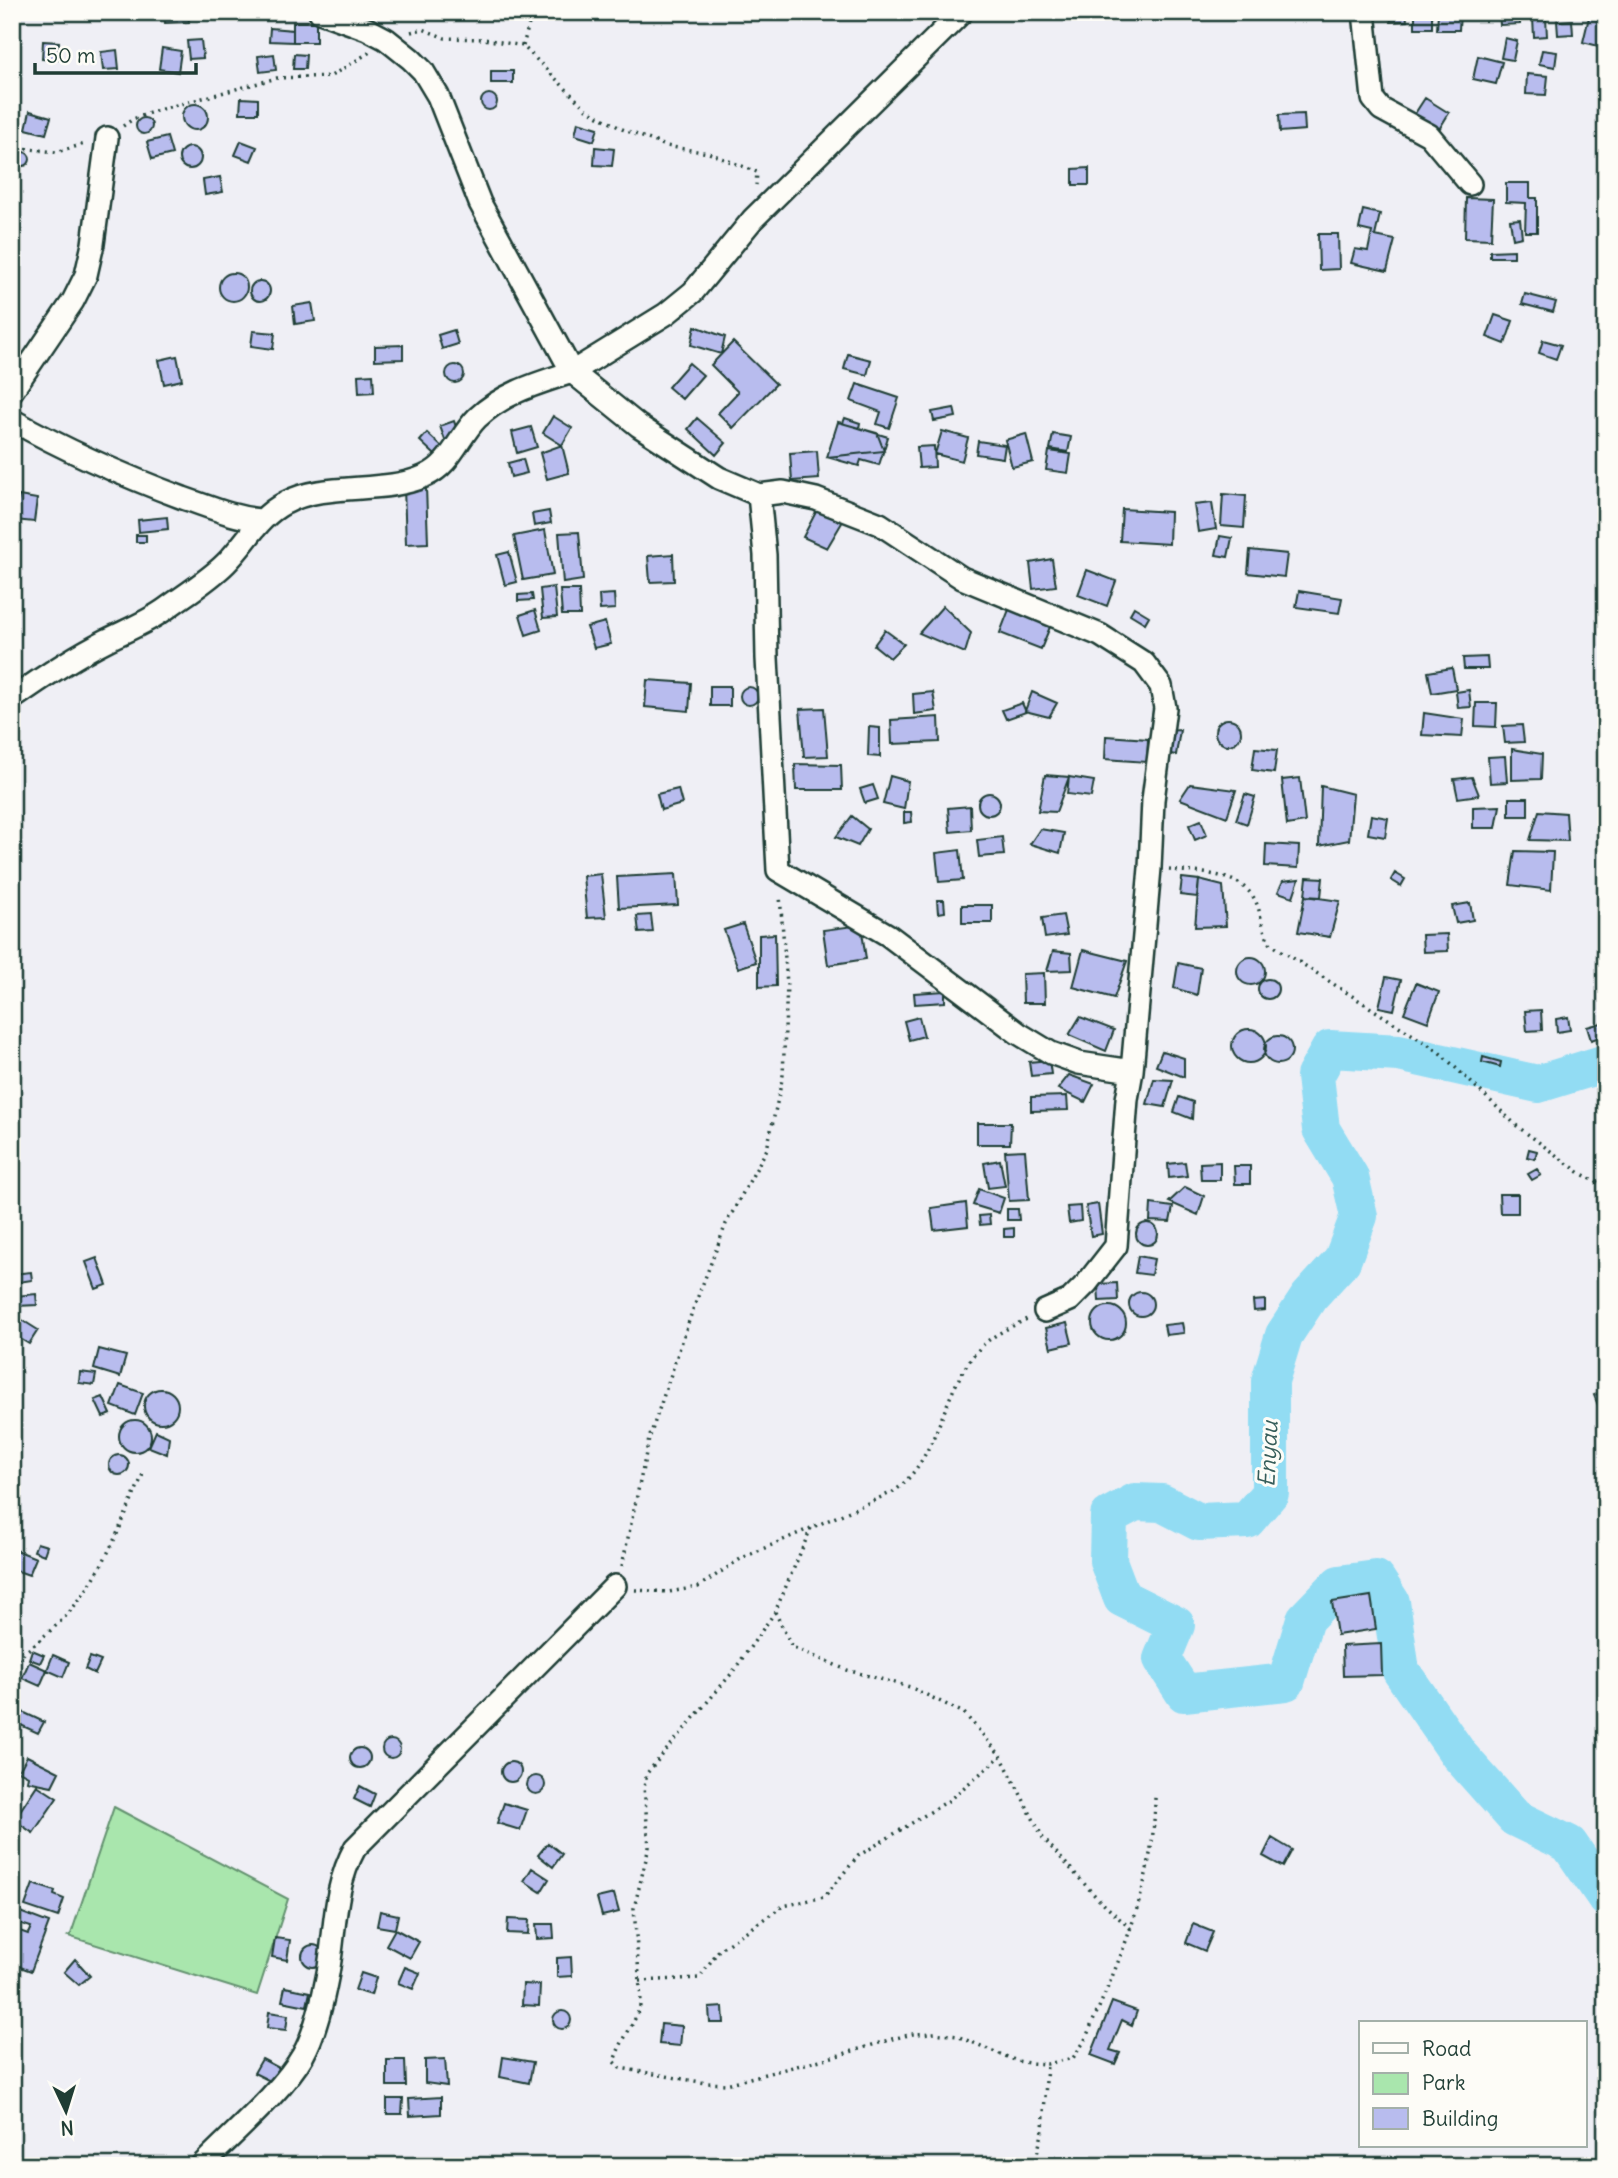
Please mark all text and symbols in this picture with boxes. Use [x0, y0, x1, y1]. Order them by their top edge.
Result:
scale bar [35, 32, 196, 76]
text: 50 m [46, 42, 95, 69]
water label: Enyau [1251, 1419, 1284, 1488]
legend [1359, 2021, 1586, 2146]
text: Road [1422, 2035, 1471, 2062]
text: Park [1422, 2069, 1465, 2096]
north arrow [32, 2076, 102, 2146]
text: Building [1422, 2105, 1498, 2132]
text: N [60, 2116, 75, 2140]

